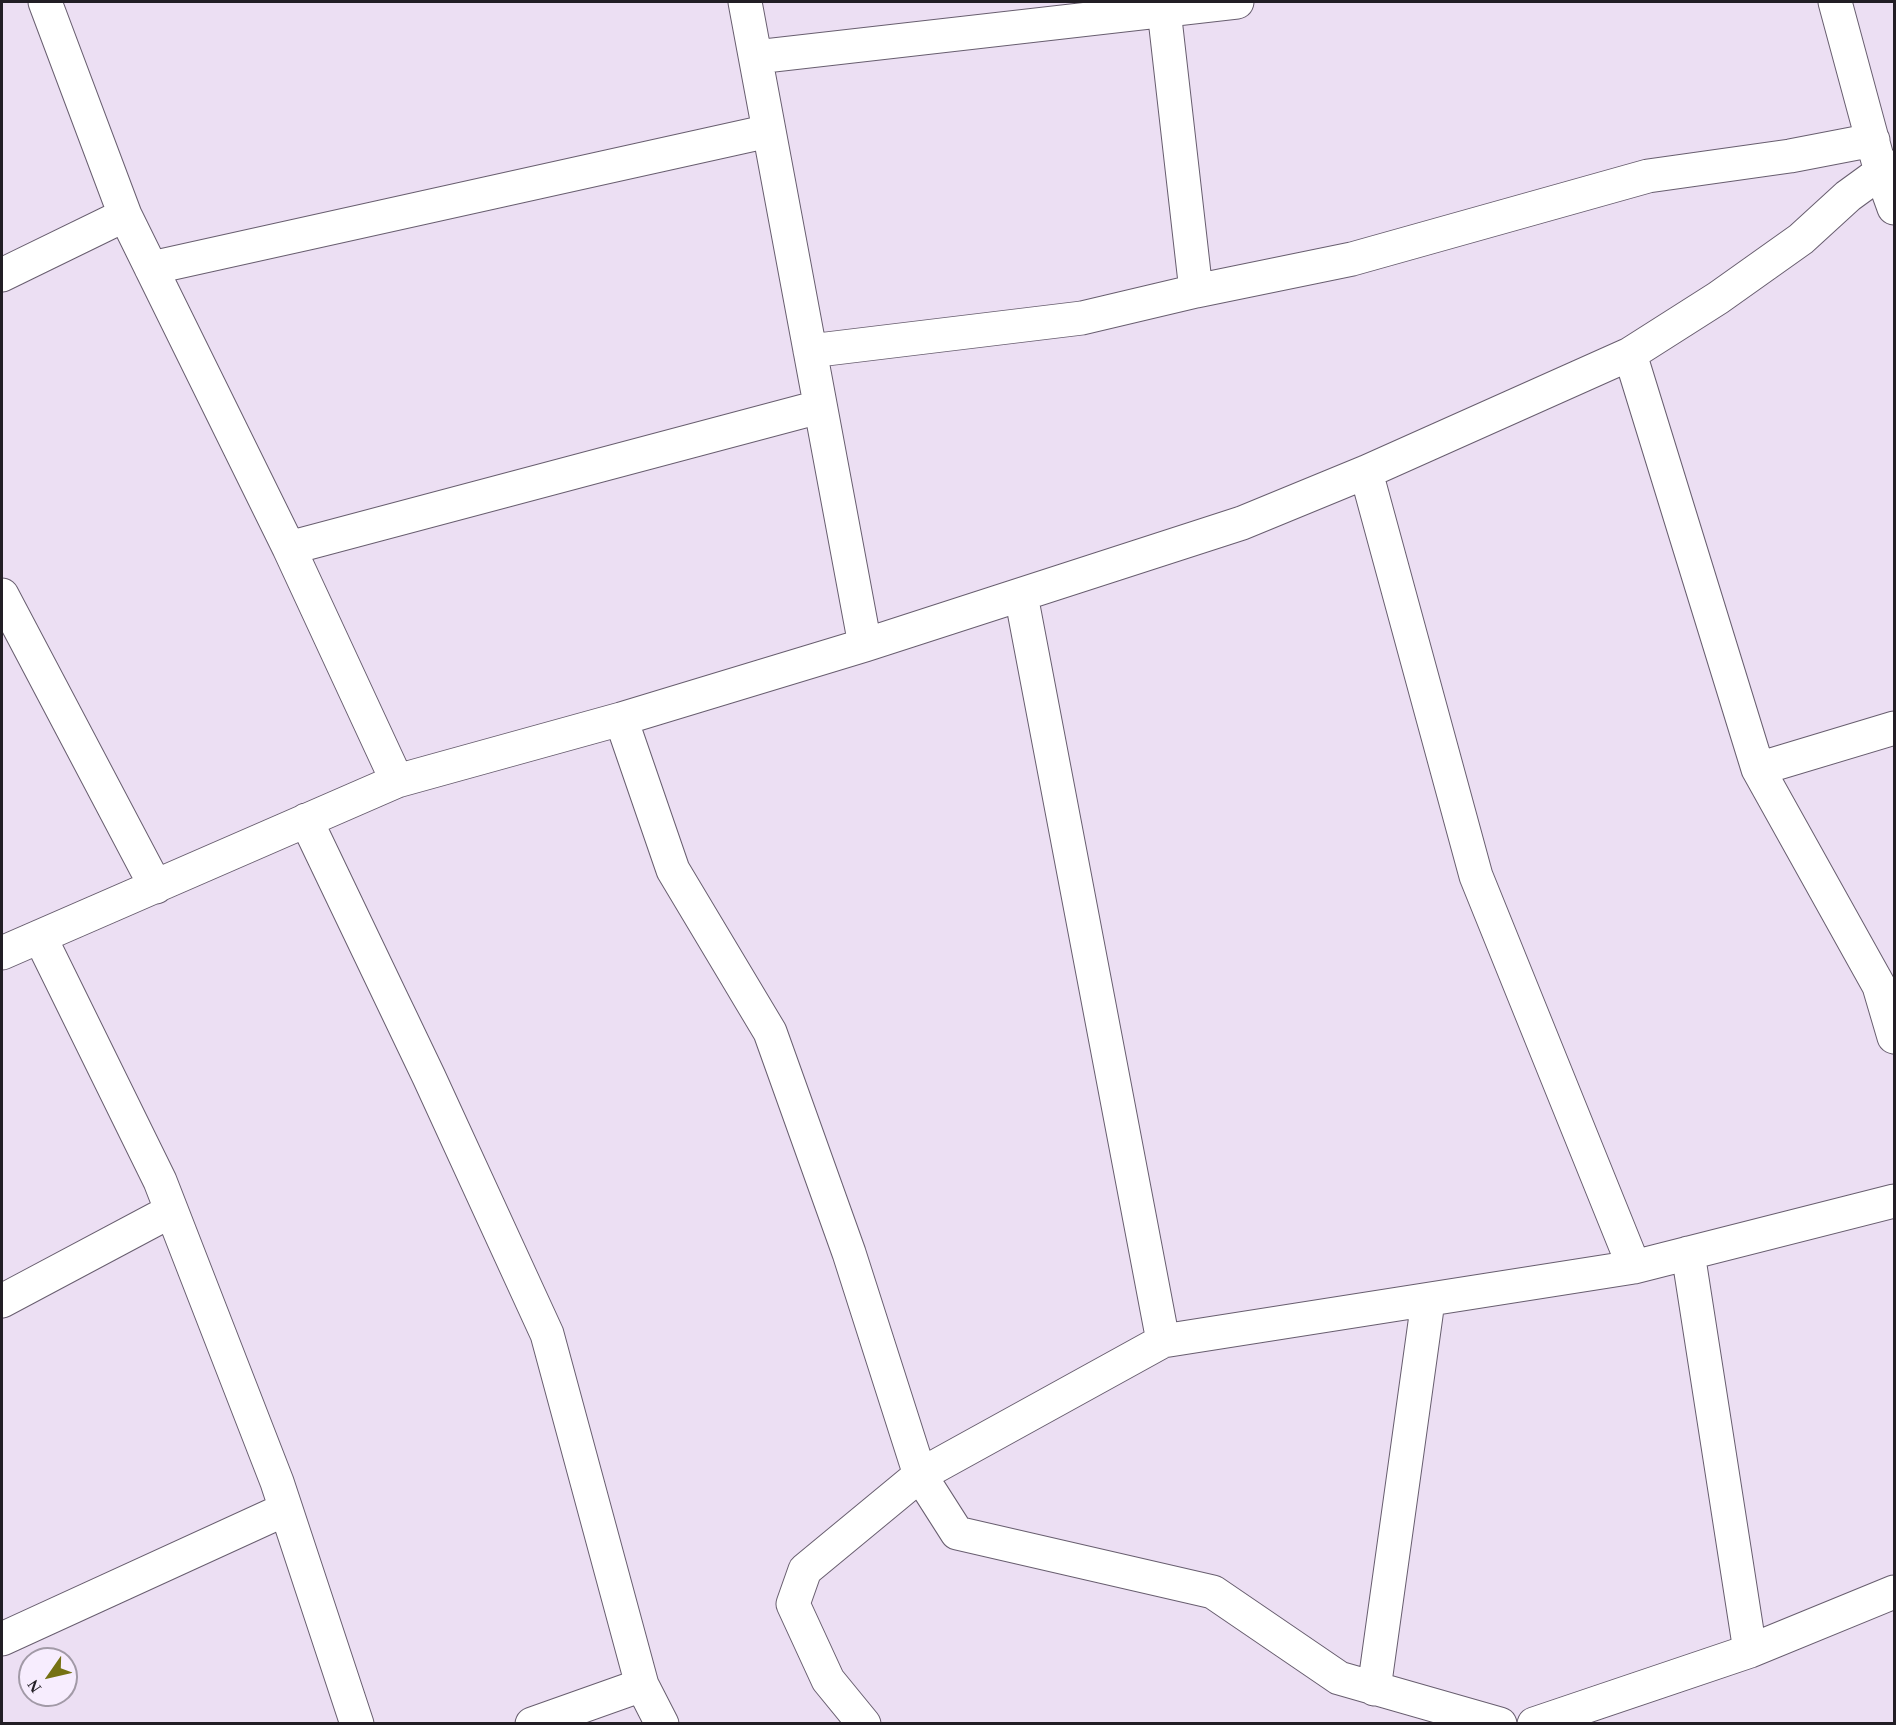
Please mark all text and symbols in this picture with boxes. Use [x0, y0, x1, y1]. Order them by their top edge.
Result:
north arrow [18, 1647, 78, 1707]
text: N [24, 1677, 45, 1696]

